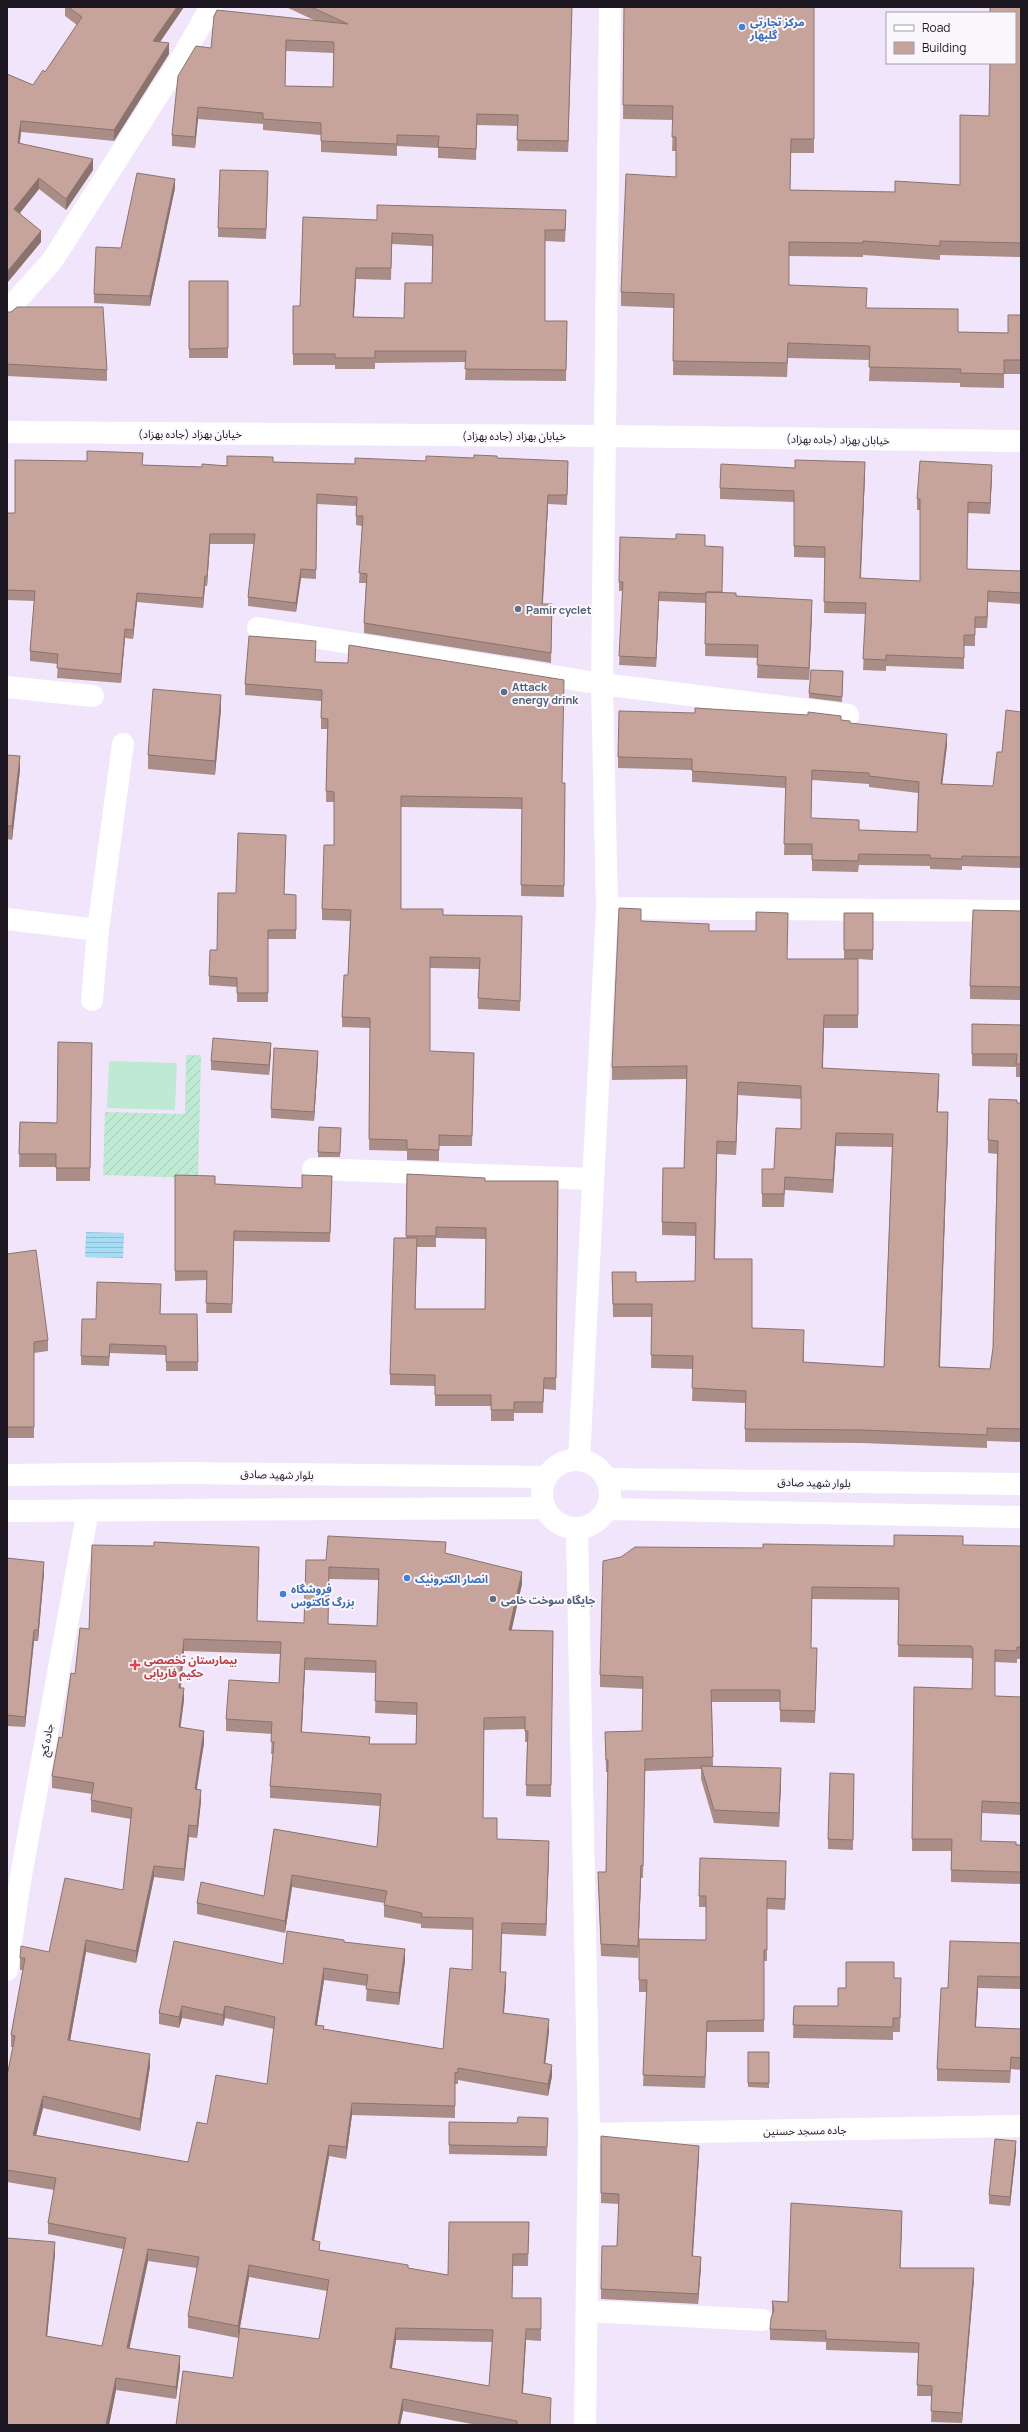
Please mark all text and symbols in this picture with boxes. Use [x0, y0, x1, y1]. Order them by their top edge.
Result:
legend [886, 12, 1016, 64]
place label: مرکز تجارتی گلبهار [749, 14, 805, 42]
text: Road [922, 19, 950, 36]
marker: مرکز تجارتی گلبهار [737, 22, 747, 32]
text: Building [922, 39, 966, 56]
street label: خیابان بهزاد (جاده بهزاد) [138, 426, 242, 441]
street label: خیابان بهزاد (جاده بهزاد) [462, 428, 566, 443]
street label: خیابان بهزاد (جاده بهزاد) [786, 431, 891, 447]
place label: Pamir cyclet [526, 602, 592, 617]
marker: Pamir cyclet [513, 604, 523, 614]
place label: Attack energy drink [512, 679, 579, 707]
marker: Attack energy drink [499, 687, 509, 697]
street label: بلوار شهید صادق [240, 1466, 314, 1482]
street label: بلوار شهید صادق [777, 1474, 851, 1490]
place label: انصار الکترونیک [415, 1571, 488, 1586]
marker: انصار الکترونیک [402, 1573, 412, 1583]
place label: فروشگاه بزرگ کاکتوس [291, 1581, 355, 1609]
marker: فروشگاه بزرگ کاکتوس [278, 1589, 288, 1599]
place label: جایگاه سوخت خامی [501, 1592, 595, 1607]
marker: جایگاه سوخت خامی [488, 1594, 498, 1604]
place label: بیمارستان تخصصی حکیم فاریابی [144, 1652, 237, 1682]
marker: بیمارستان تخصصی حکیم فاریابی [129, 1659, 141, 1671]
street label: جاده کج [36, 1722, 57, 1758]
street label: جاده مسجد حسنین [763, 2122, 847, 2138]

